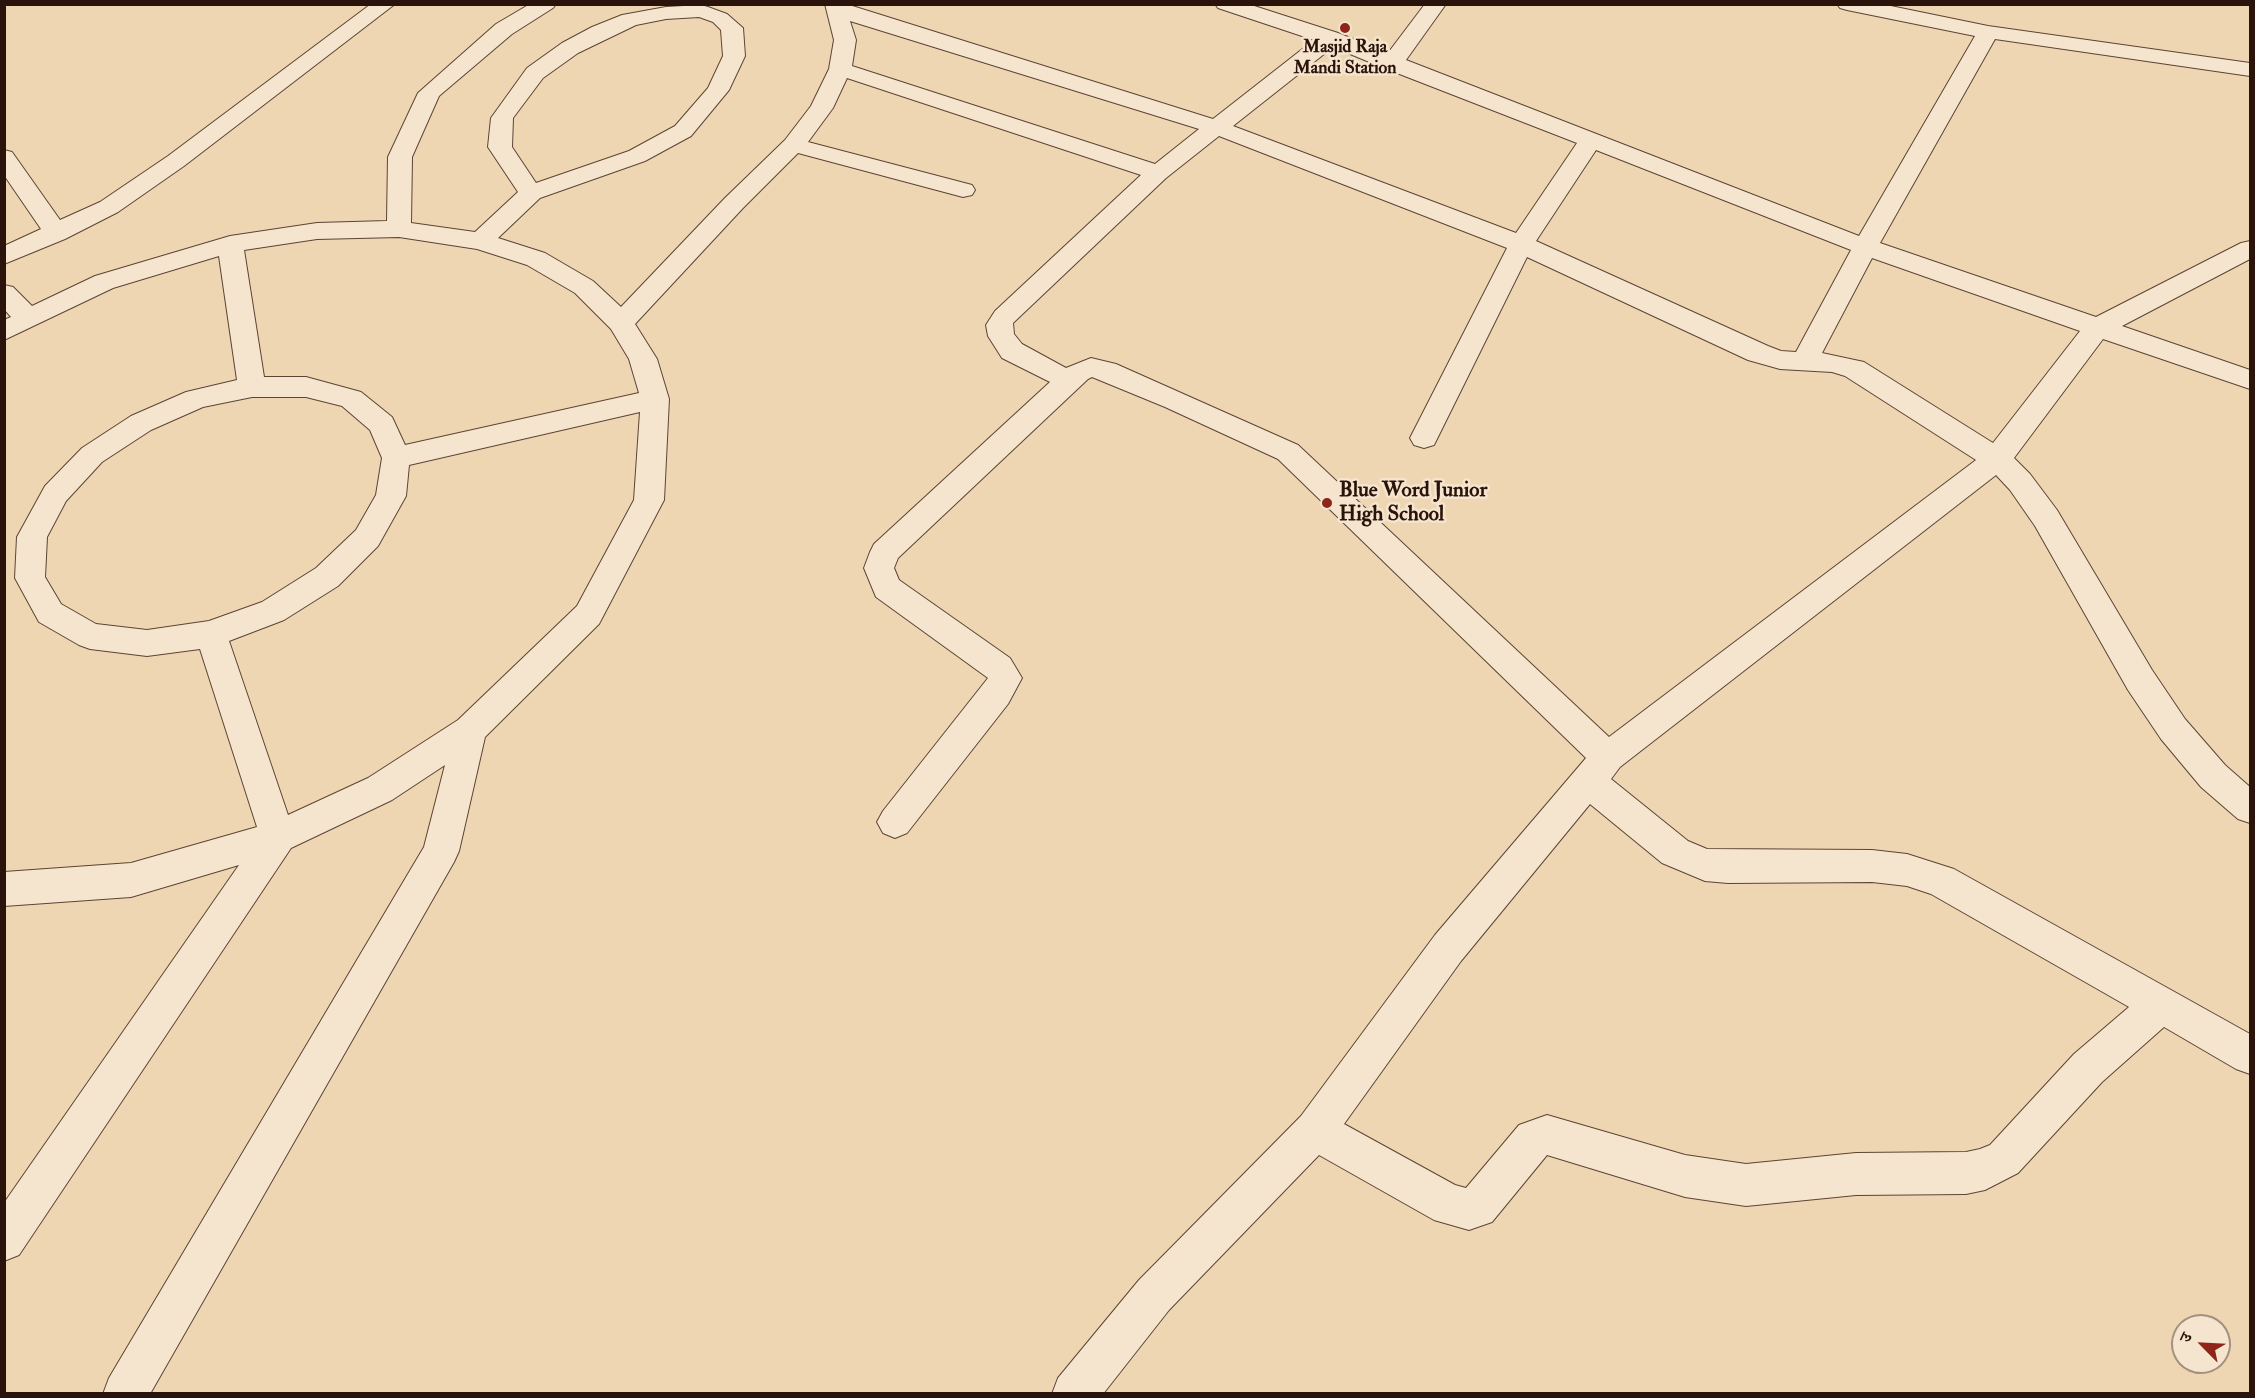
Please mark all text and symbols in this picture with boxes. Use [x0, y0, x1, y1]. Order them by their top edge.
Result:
marker: Masjid Raja Mandi Station [1338, 21, 1352, 35]
place label: Masjid Raja Mandi Station [1293, 37, 1397, 80]
place label: Blue Word Junior High School [1339, 478, 1487, 528]
marker: Blue Word Junior High School [1320, 496, 1334, 510]
north arrow [2171, 1314, 2231, 1374]
text: उ [2176, 1330, 2197, 1345]

